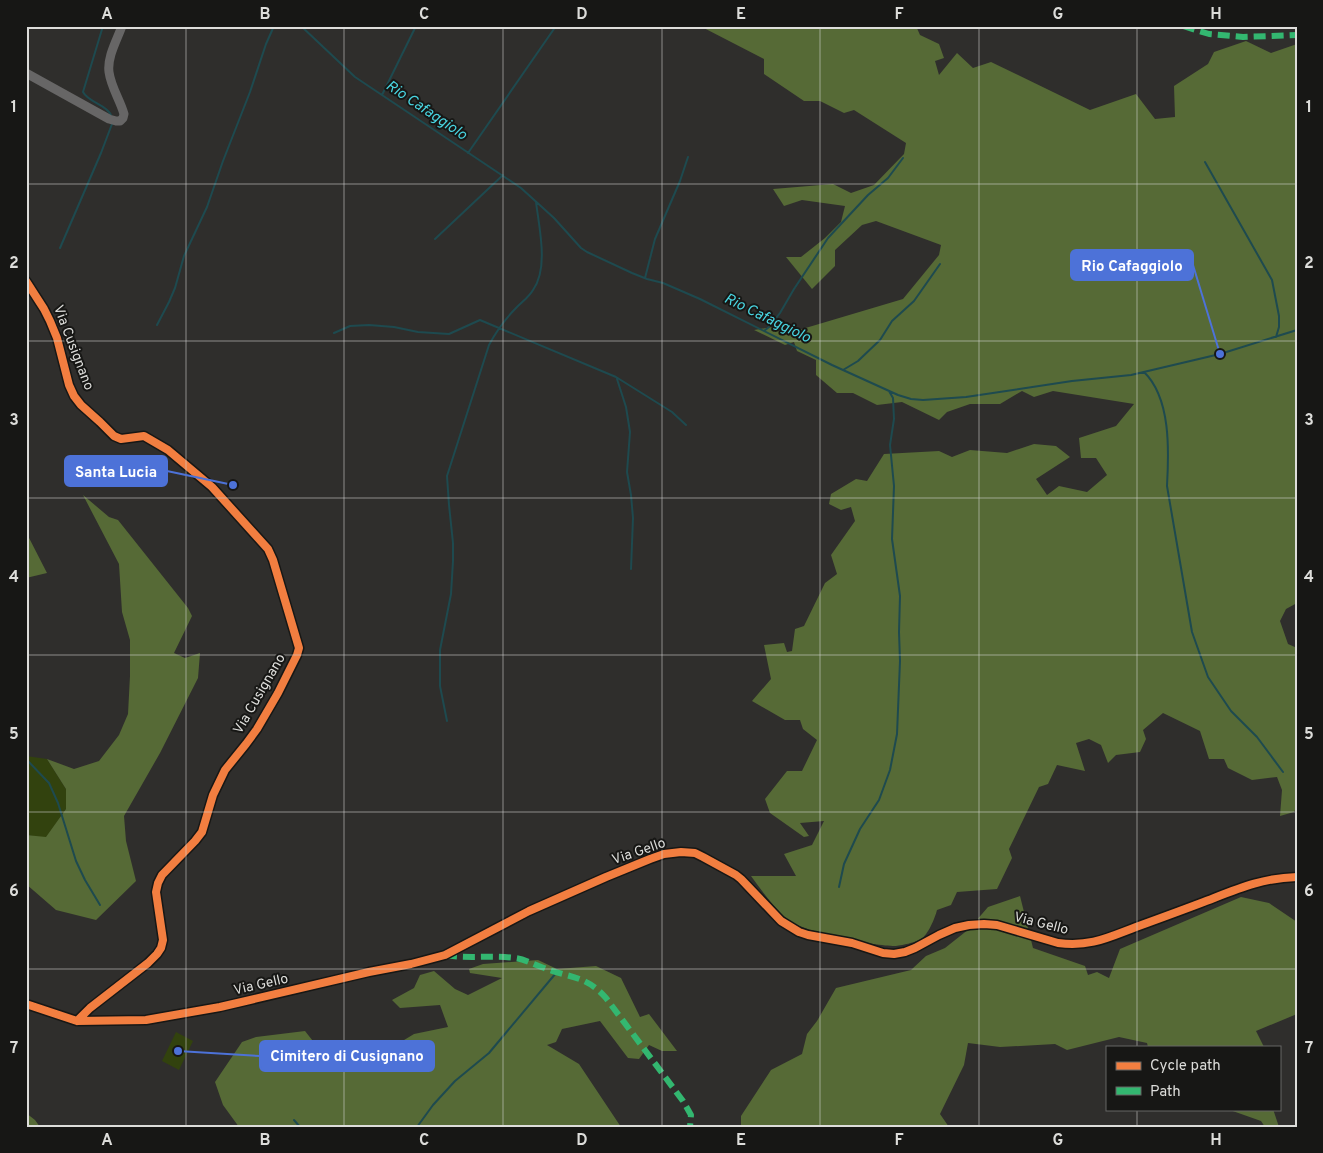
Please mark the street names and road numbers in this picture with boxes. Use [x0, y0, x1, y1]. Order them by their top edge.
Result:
street label: Via Cusignano [49, 303, 97, 393]
street label: Via Cusignano [230, 651, 290, 737]
street label: Via Gello [610, 835, 668, 869]
street label: Via Gello [1012, 909, 1070, 939]
street label: Via Gello [232, 970, 290, 1000]

